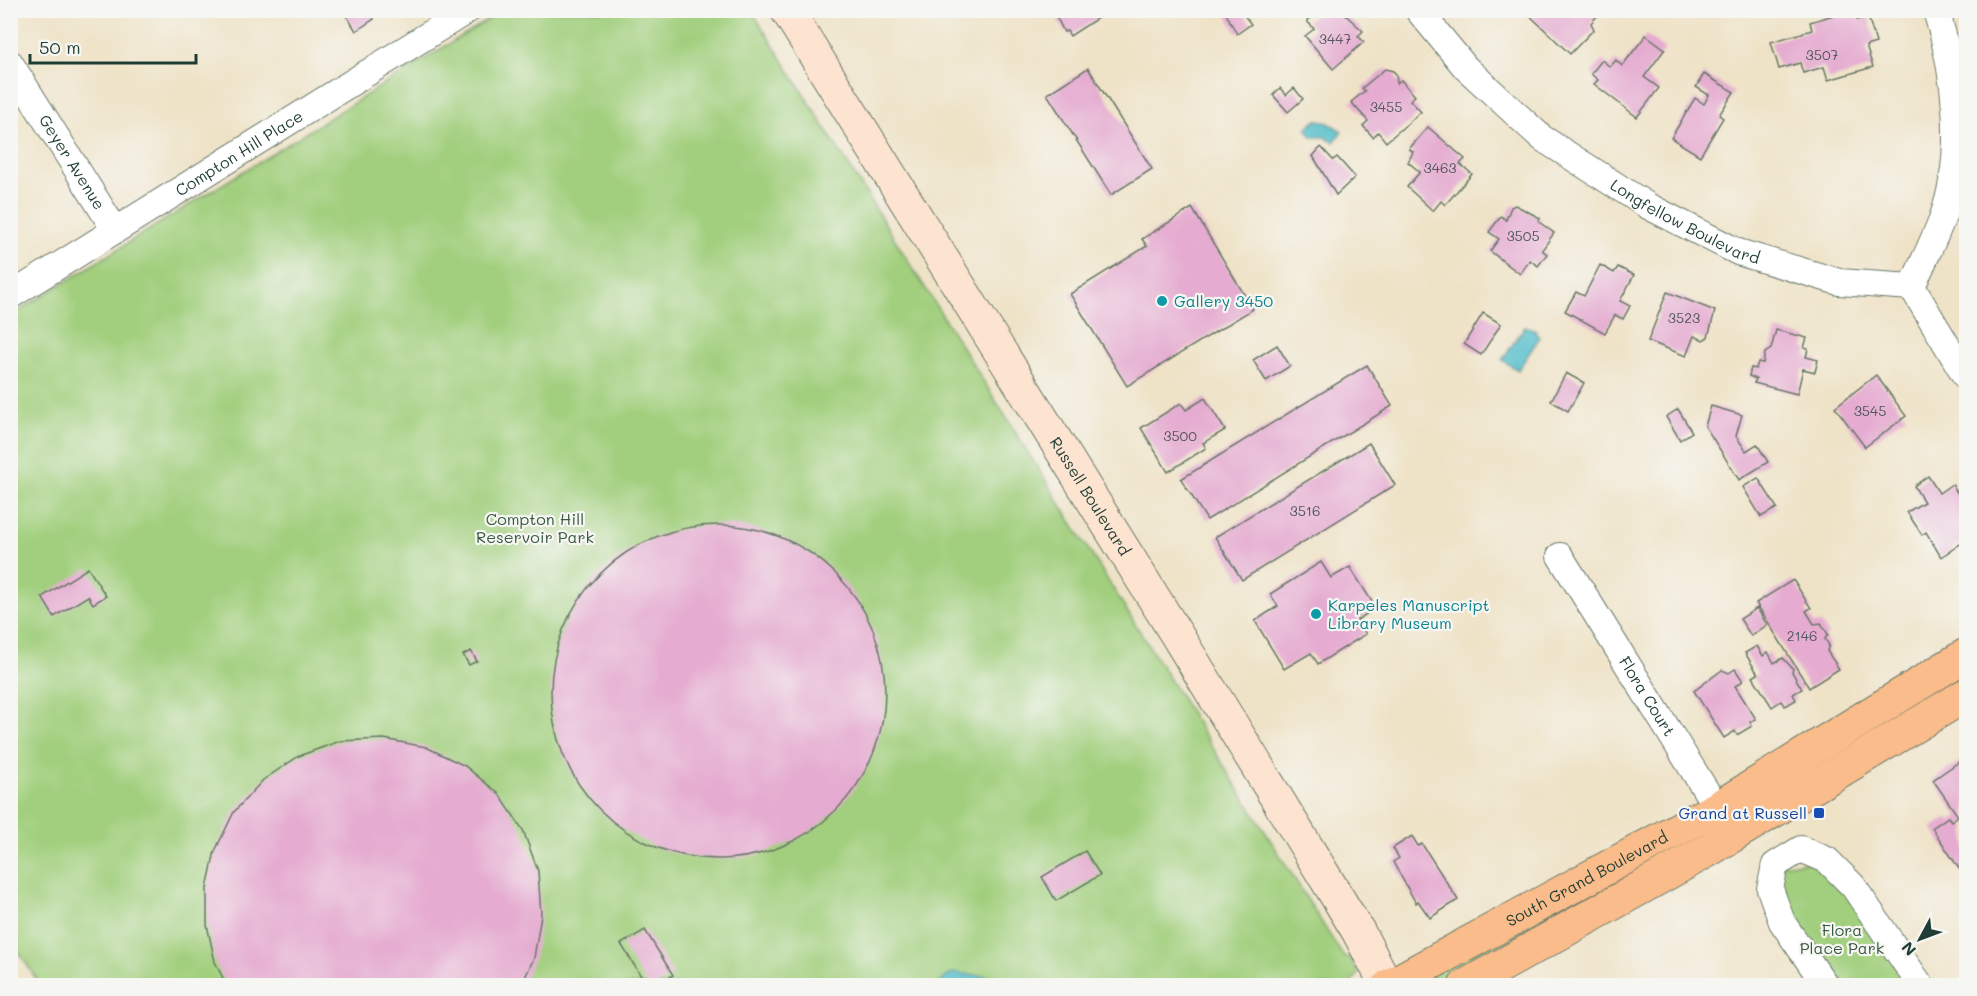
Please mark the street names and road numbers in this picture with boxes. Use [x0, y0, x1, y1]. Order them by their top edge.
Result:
street label: Compton Hill Place [171, 105, 307, 200]
street label: Geyer Avenue [35, 110, 110, 213]
street label: Longfellow Boulevard [1607, 174, 1763, 268]
street label: Russell Boulevard [1046, 432, 1136, 559]
street label: Flora Court [1615, 652, 1680, 740]
street label: South Grand Boulevard [1502, 826, 1671, 931]

